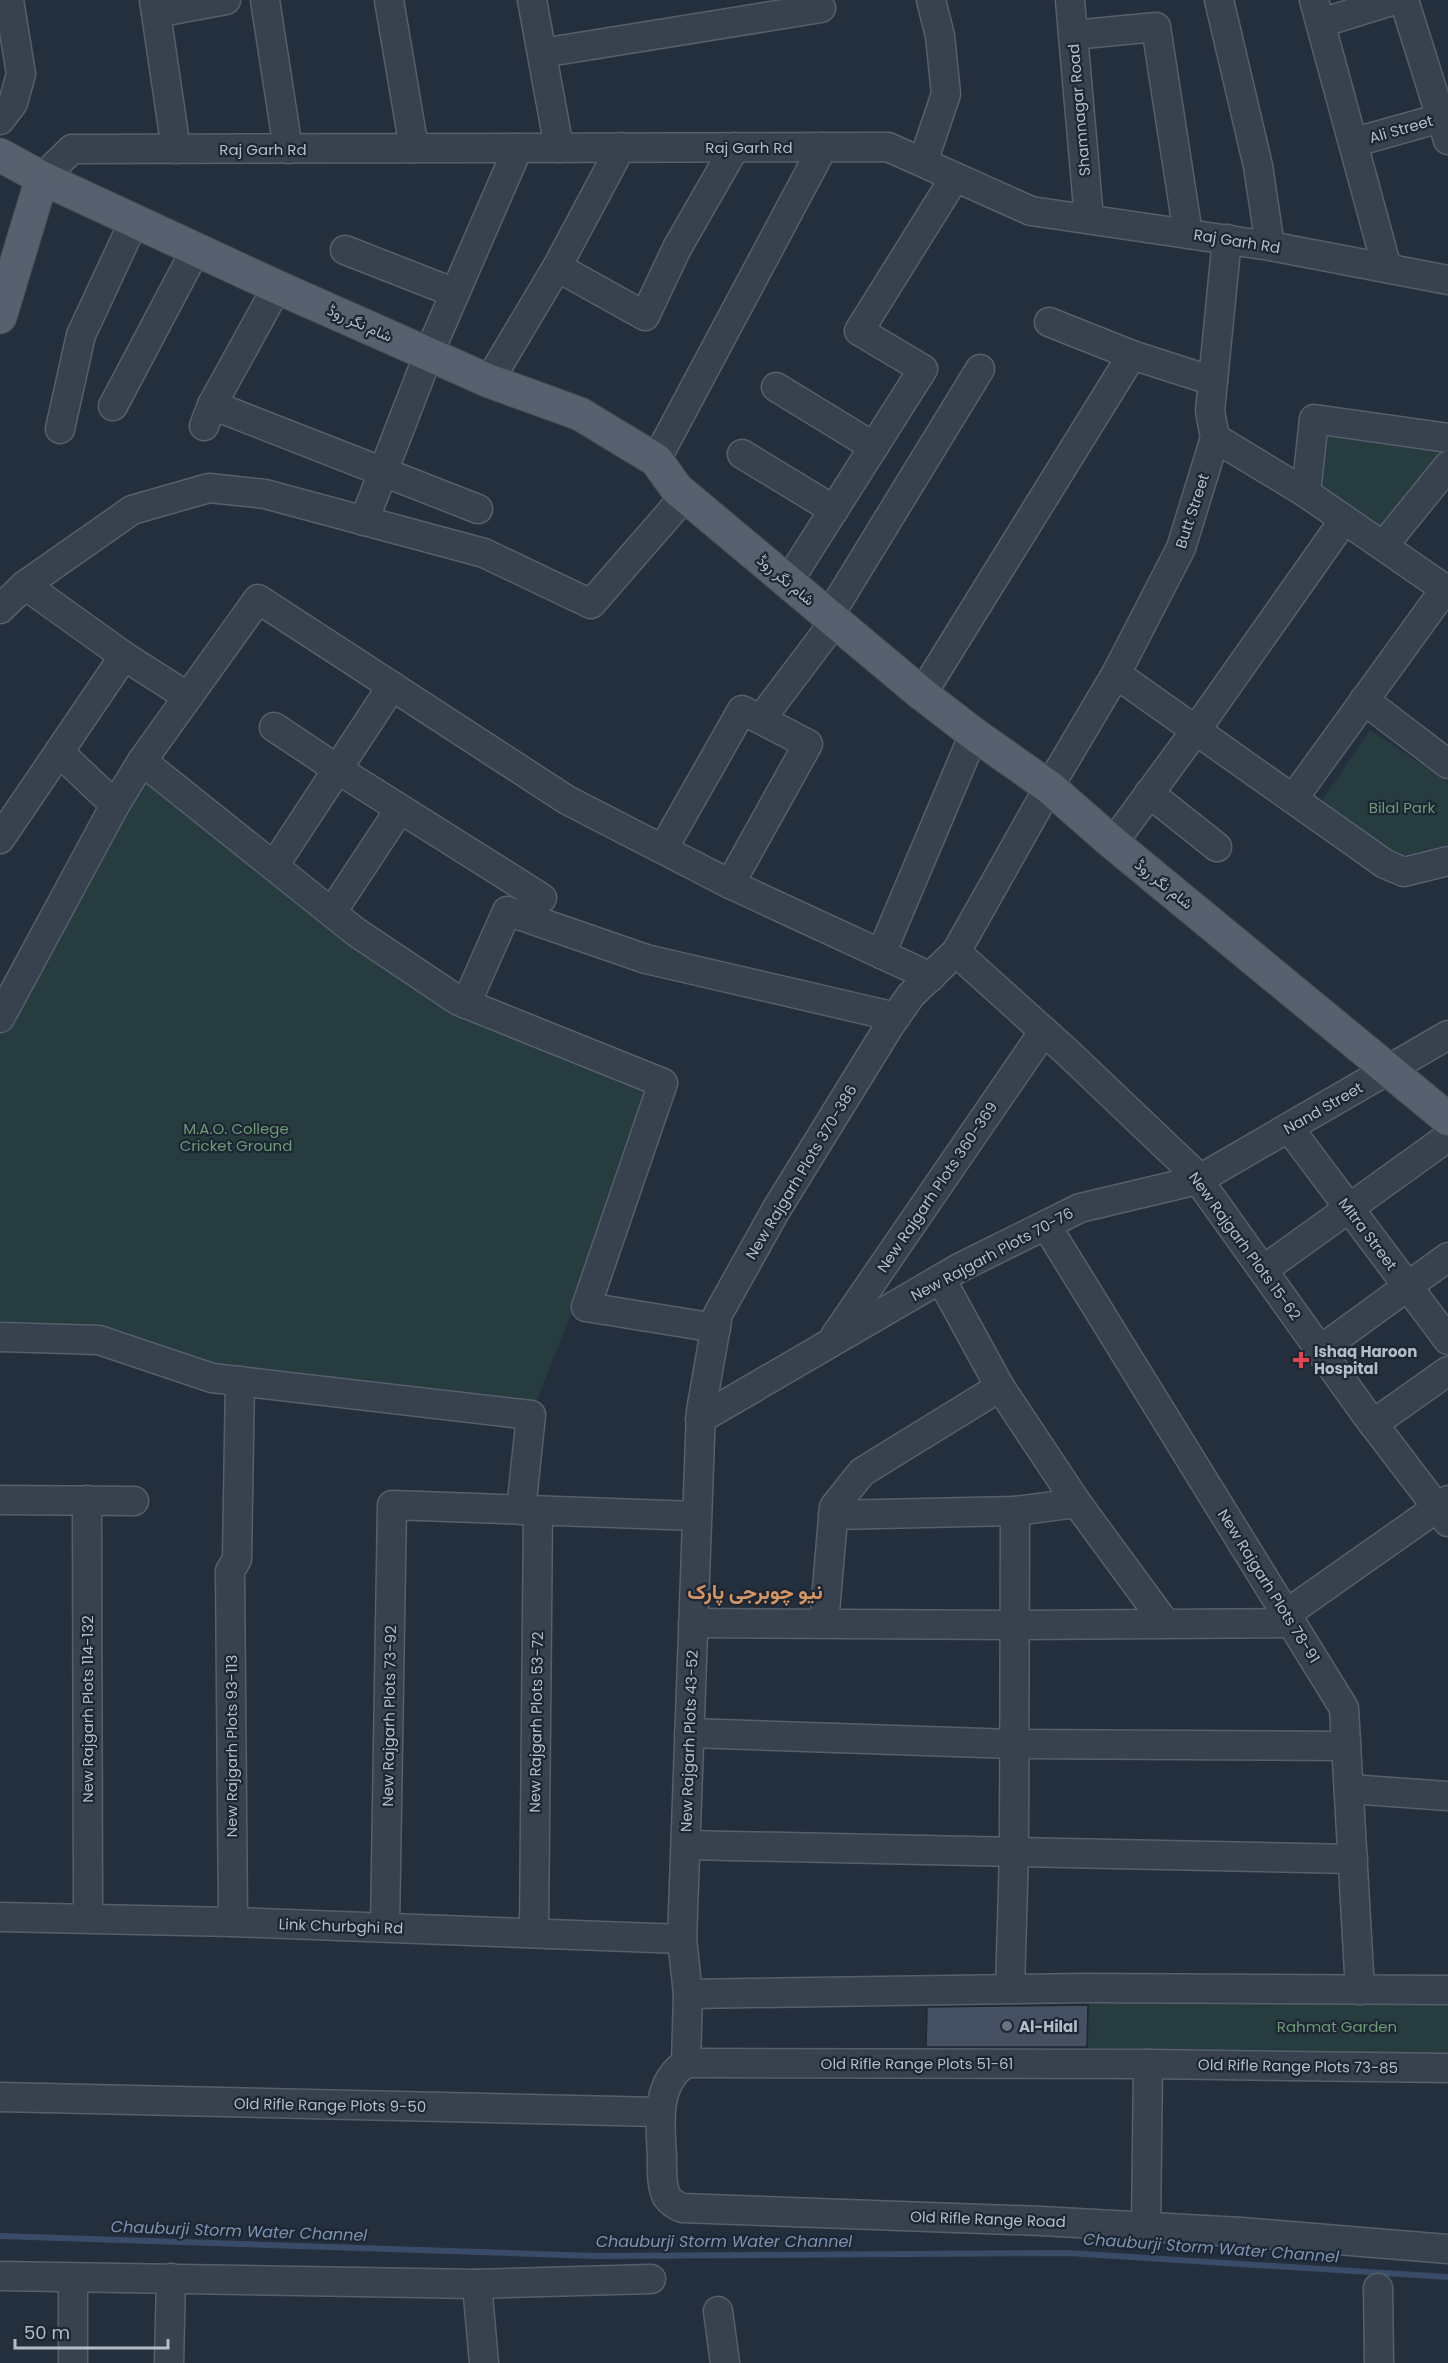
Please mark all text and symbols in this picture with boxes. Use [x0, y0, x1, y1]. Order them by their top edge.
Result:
street label: Shamnagar Road [1063, 43, 1095, 177]
street label: Ali Street [1367, 110, 1435, 148]
street label: Raj Garh Rd [705, 137, 793, 158]
street label: Raj Garh Rd [219, 139, 307, 160]
street label: Raj Garh Rd [1192, 224, 1282, 258]
street label: شام نگر روڈ [324, 299, 396, 347]
street label: Butt Street [1170, 471, 1214, 551]
street label: شام نگر روڈ [753, 550, 819, 610]
park label: Bilal Park [1369, 797, 1436, 818]
street label: شام نگر روڈ [1131, 854, 1198, 914]
street label: Nand Street [1279, 1077, 1367, 1139]
street label: New Rajgarh Plots 370-386 [740, 1081, 862, 1263]
street label: New Rajgarh Plots 360-369 [872, 1097, 1002, 1277]
park label: M.A.O. College Cricket Ground [180, 1118, 292, 1156]
street label: New Rajgarh Plots 15-62 [1184, 1168, 1306, 1324]
street label: MItra Street [1334, 1193, 1402, 1275]
street label: New Rajgarh Plots 70-76 [907, 1202, 1077, 1306]
place label: Ishaq Haroon Hospital [1314, 1341, 1417, 1379]
marker: Ishaq Haroon Hospital [1292, 1351, 1310, 1369]
street label: New Rajgarh Plots 78-91 [1213, 1505, 1325, 1667]
district label: نیو چوبرجی پارک [687, 1577, 823, 1606]
street label: New Rajgarh Plots 114-132 [77, 1615, 98, 1803]
street label: New Rajgarh Plots 73-92 [377, 1625, 401, 1807]
street label: New Rajgarh Plots 53-72 [524, 1631, 548, 1813]
street label: New Rajgarh Plots 43-52 [675, 1649, 703, 1833]
street label: New Rajgarh Plots 93-113 [221, 1655, 242, 1837]
street label: Link Churbghi Rd [278, 1913, 404, 1939]
place label: Al-Hilal [1019, 2016, 1078, 2037]
park label: Rahmat Garden [1277, 2016, 1397, 2037]
marker: Al-Hilal [1000, 2019, 1014, 2033]
street label: Old Rifle Range Plots 51-61 [821, 2053, 1013, 2074]
street label: Old Rifle Range Plots 73-85 [1198, 2054, 1398, 2078]
street label: Old Rifle Range Plots 9-50 [234, 2093, 426, 2117]
street label: Old Rifle Range Road [910, 2206, 1066, 2232]
water label: Chauburji Storm Water Channel [110, 2215, 368, 2247]
water label: Chauburji Storm Water Channel [1082, 2228, 1340, 2268]
water label: Chauburji Storm Water Channel [596, 2230, 852, 2253]
scale bar [15, 2312, 168, 2350]
text: 50 m [24, 2320, 70, 2345]

